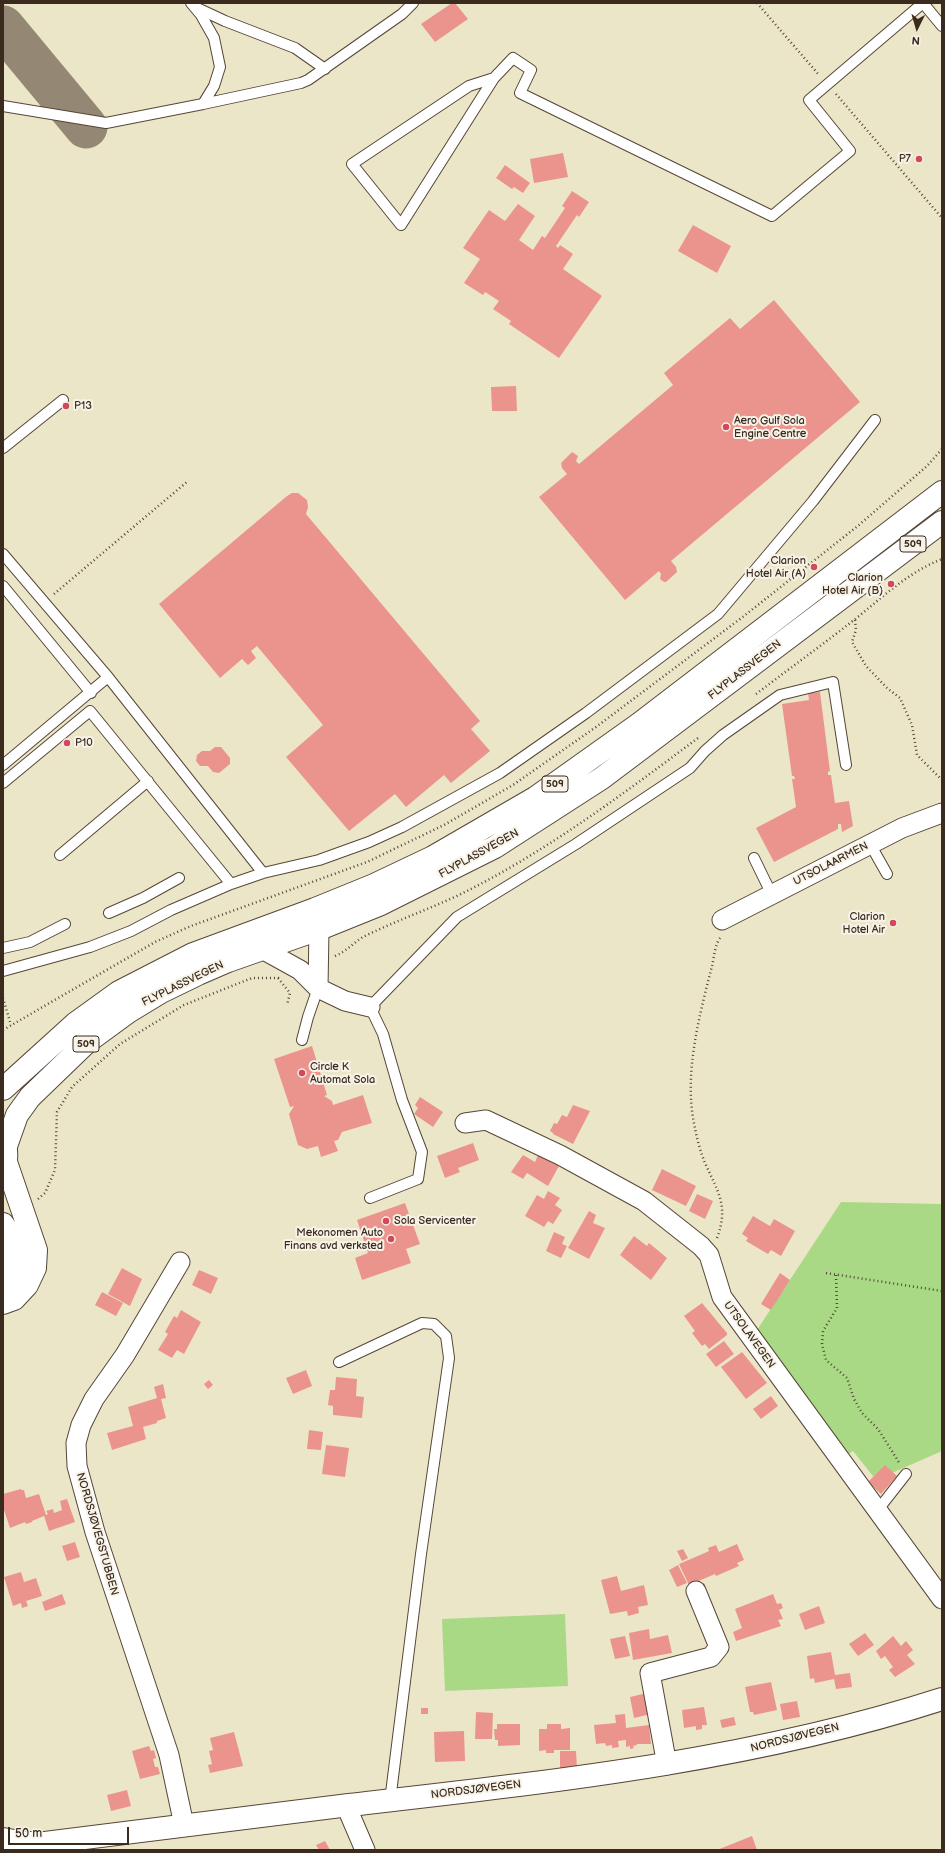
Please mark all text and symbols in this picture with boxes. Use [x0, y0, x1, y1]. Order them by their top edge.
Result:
north arrow [897, 8, 937, 48]
text: N [911, 34, 921, 47]
place label: P7 [899, 152, 911, 166]
marker: P7 [914, 154, 924, 164]
place label: P13 [74, 399, 92, 413]
marker: P13 [61, 401, 71, 411]
place label: Aero Gulf Sola Engine Centre [734, 414, 806, 440]
marker: Aero Gulf Sola Engine Centre [721, 422, 731, 432]
road number: 509 [900, 536, 926, 552]
place label: Clarion Hotel Air (A) [746, 554, 806, 580]
marker: Clarion Hotel Air (A) [809, 562, 819, 572]
place label: Clarion Hotel Air (B) [822, 571, 883, 597]
marker: Clarion Hotel Air (B) [886, 579, 896, 589]
street label: FLYPLASSVEGEN [706, 637, 784, 703]
place label: P10 [75, 736, 93, 750]
marker: P10 [62, 738, 72, 748]
road number: 509 [542, 776, 568, 792]
street label: FLYPLASSVEGEN [437, 827, 521, 881]
street label: UTSOLAARMEN [791, 839, 871, 889]
place label: Clarion Hotel Air [843, 910, 885, 936]
marker: Clarion Hotel Air [888, 918, 898, 928]
street label: FLYPLASSVEGEN [140, 959, 226, 1009]
road number: 509 [73, 1036, 99, 1052]
place label: Circle K Automat Sola [310, 1060, 375, 1086]
marker: Circle K Automat Sola [297, 1068, 307, 1078]
place label: Sola Servicenter [394, 1214, 476, 1228]
marker: Sola Servicenter [381, 1216, 391, 1226]
place label: Mekonomen Auto Finans avd verksted [284, 1226, 383, 1252]
marker: Mekonomen Auto Finans avd verksted [386, 1234, 396, 1244]
street label: UTSOLAVEGEN [720, 1299, 778, 1371]
street label: NORDSJØVEGSTUBBEN [73, 1471, 121, 1597]
street label: NORDSJØVEGEN [749, 1721, 841, 1755]
street label: NORDSJØVEGEN [430, 1778, 522, 1802]
scale bar [10, 1819, 131, 1845]
text: 50 m [15, 1826, 42, 1841]

